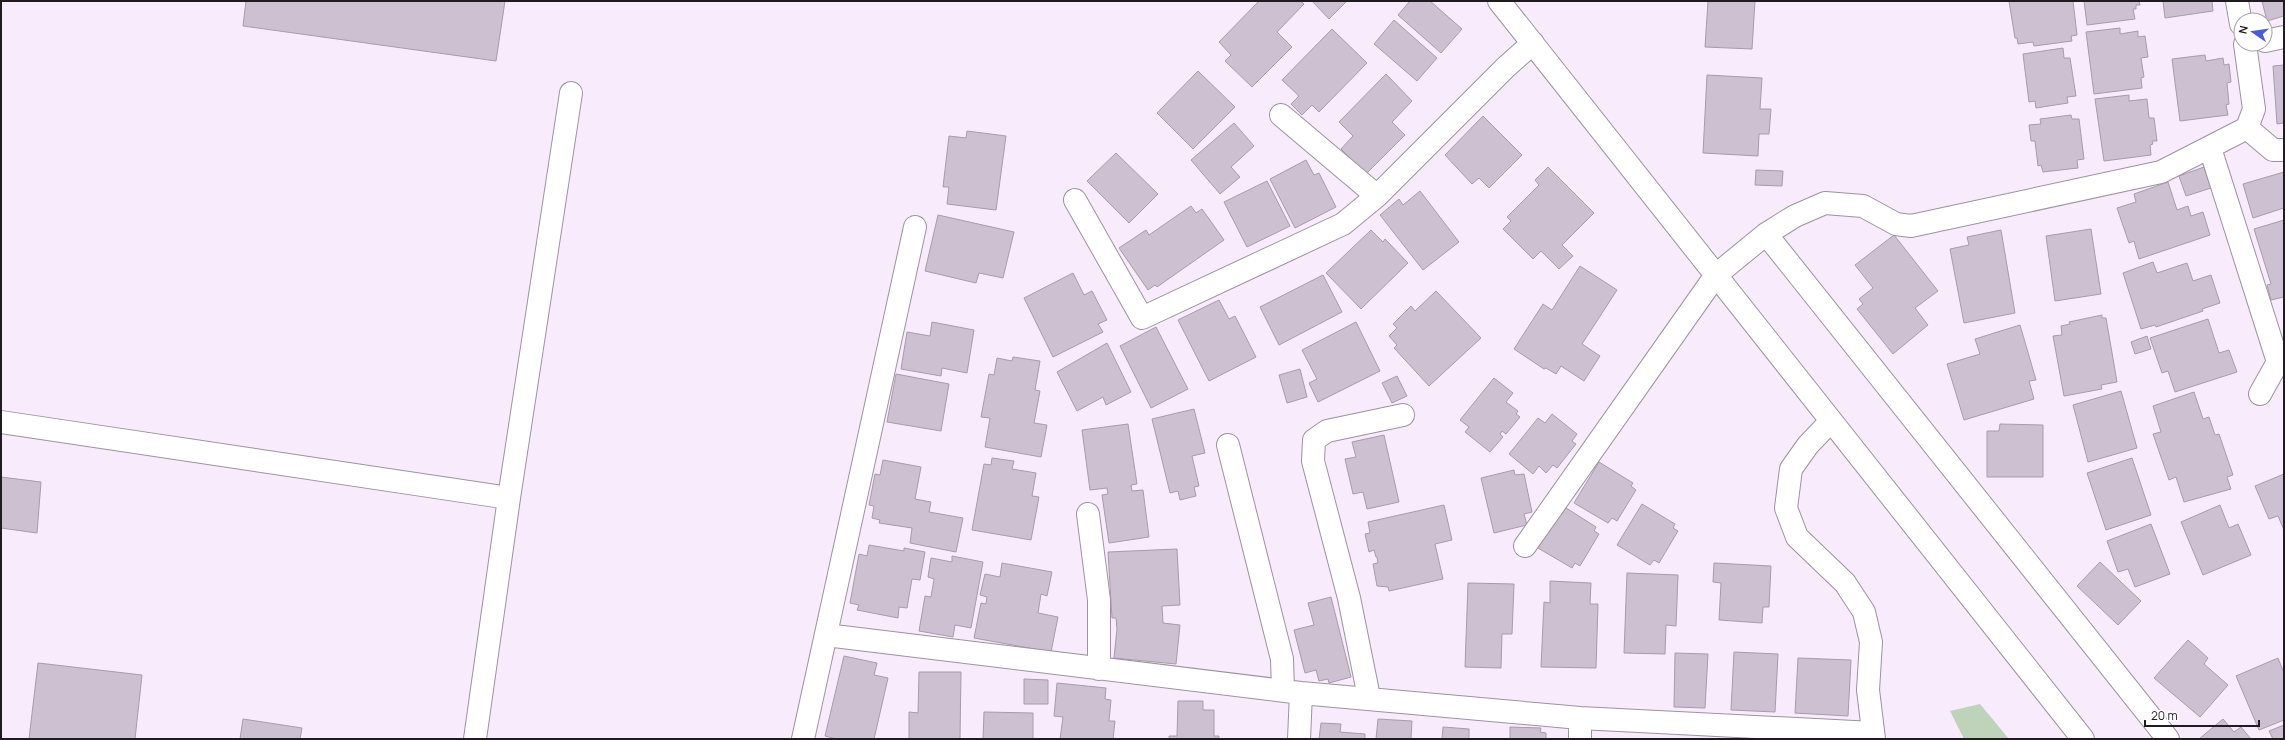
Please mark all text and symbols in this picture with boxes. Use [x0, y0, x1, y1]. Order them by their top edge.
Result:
north arrow [2233, 12, 2273, 52]
text: N [2235, 24, 2251, 35]
scale bar [2145, 702, 2259, 728]
text: 20 m [2151, 707, 2178, 724]

